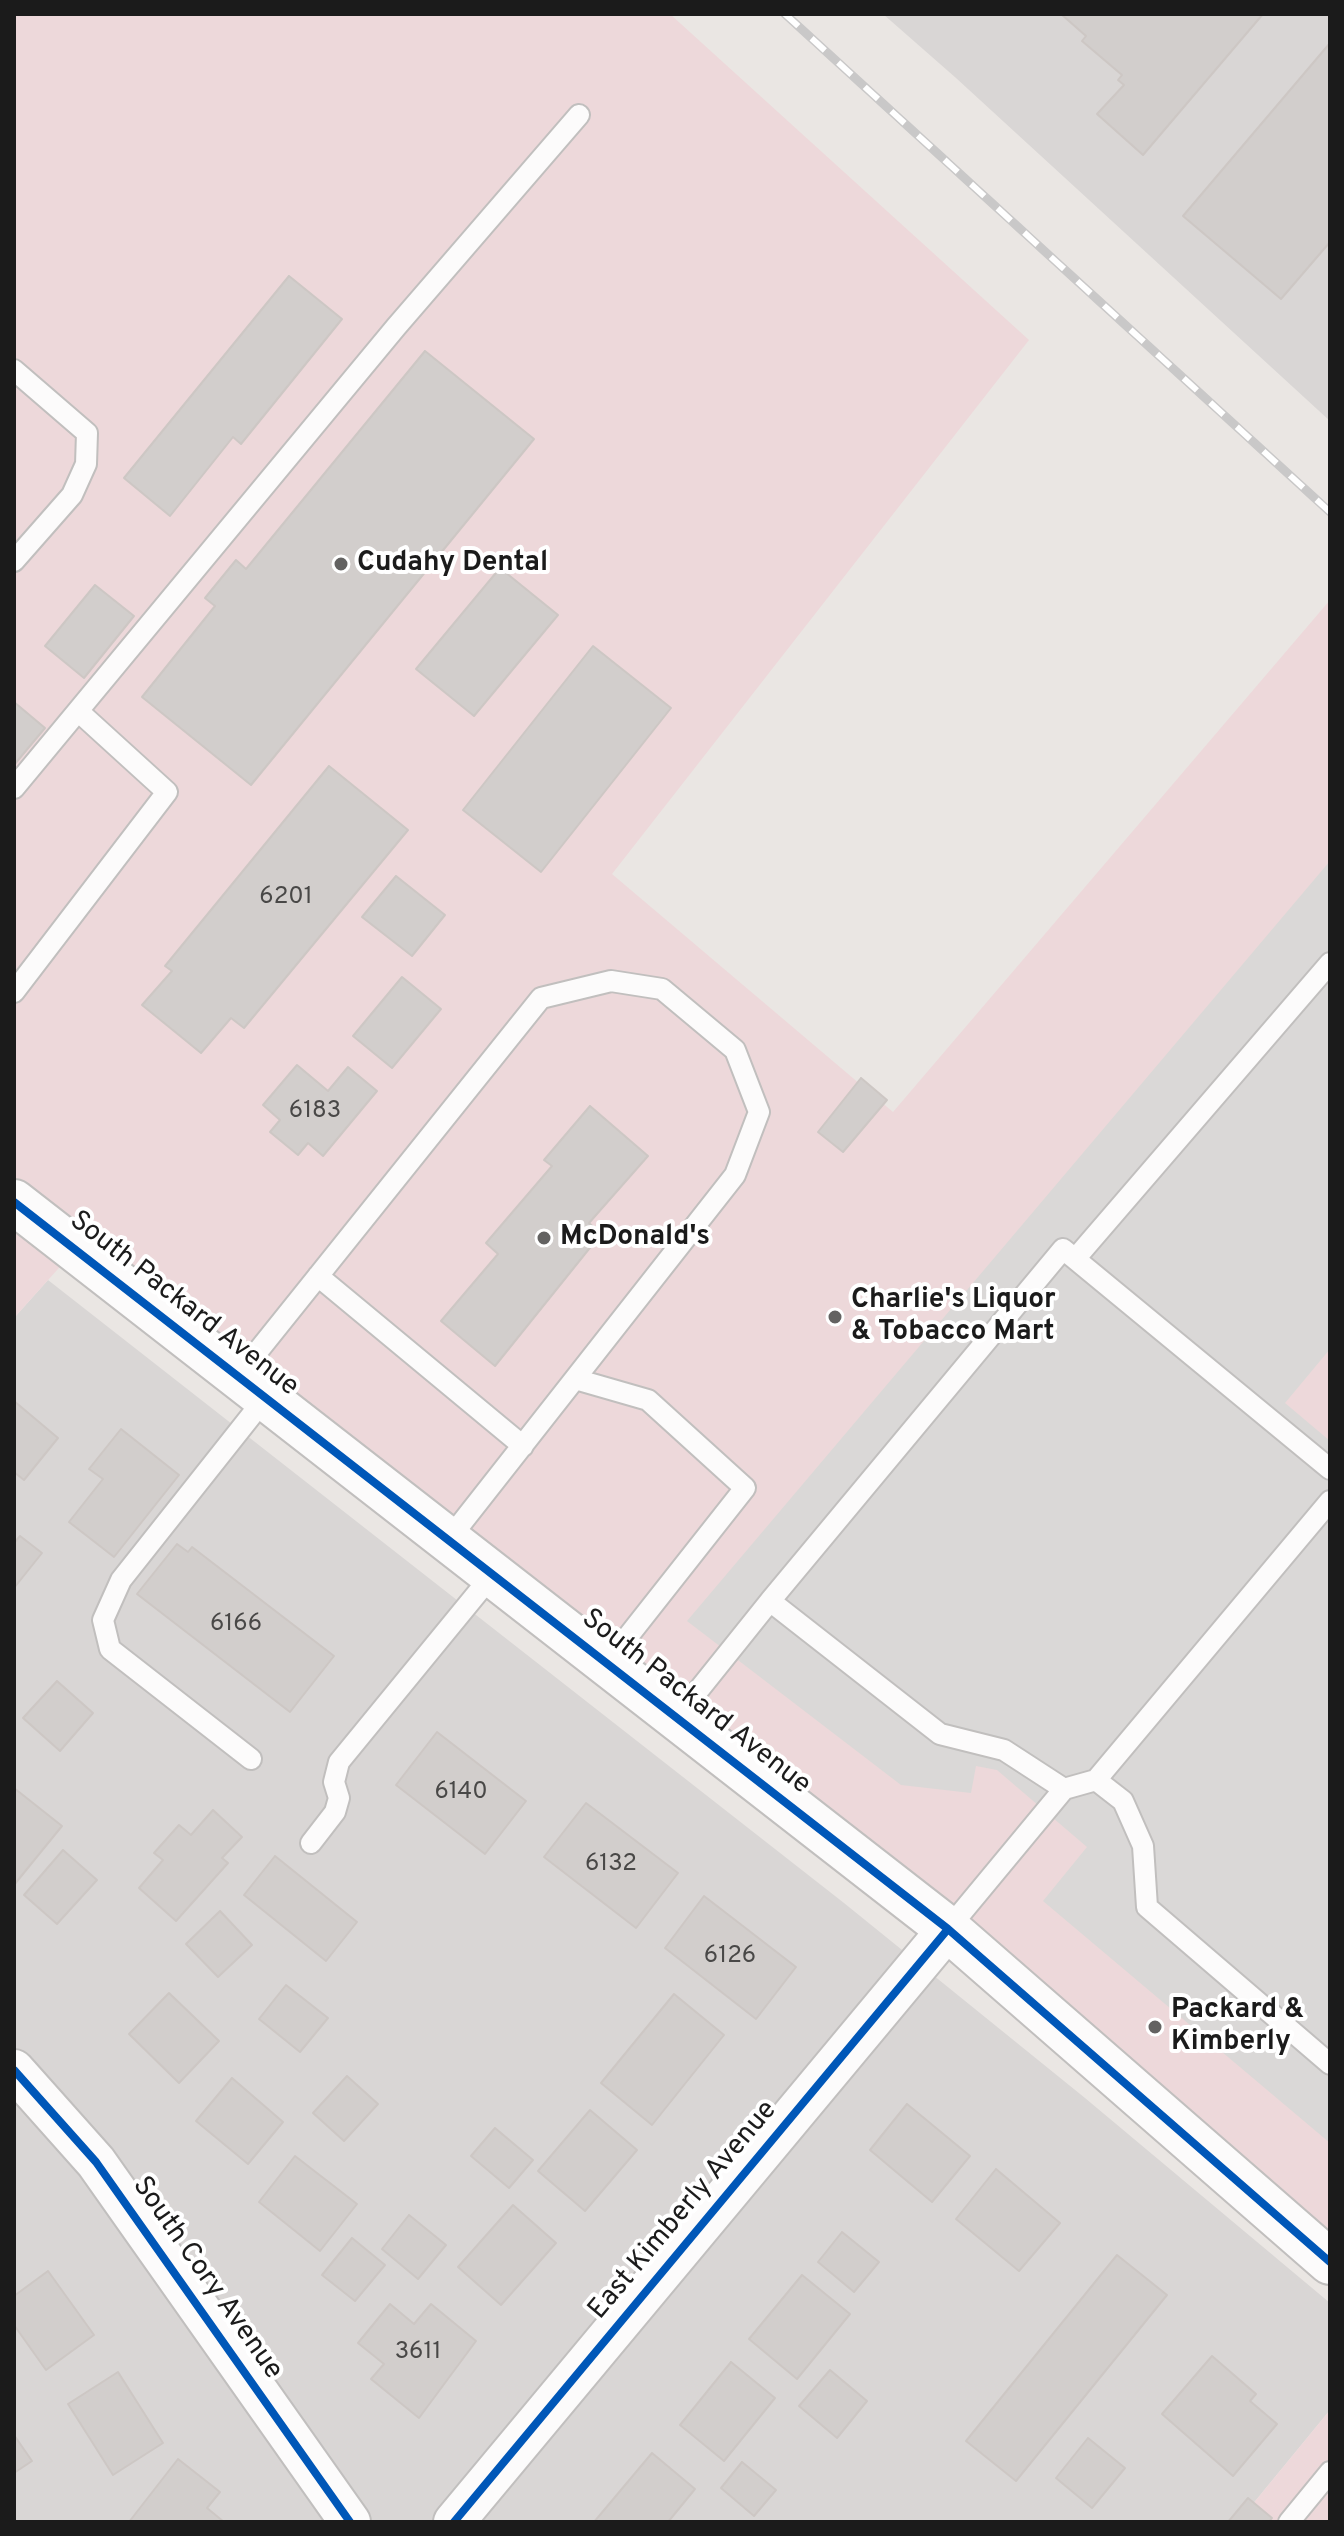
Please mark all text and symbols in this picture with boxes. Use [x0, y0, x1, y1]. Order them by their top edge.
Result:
place label: Cudahy Dental [357, 547, 548, 581]
marker: Cudahy Dental [332, 555, 350, 573]
house number: 6201 [259, 884, 313, 912]
house number: 6183 [289, 1098, 341, 1126]
street label: South Packard Avenue [62, 1205, 304, 1405]
place label: McDonald's [560, 1221, 710, 1255]
marker: McDonald's [535, 1229, 553, 1247]
place label: Charlie's Liquor & Tobacco Mart [851, 1284, 1056, 1350]
marker: Charlie's Liquor & Tobacco Mart [826, 1308, 844, 1326]
street label: South Packard Avenue [574, 1603, 816, 1803]
house number: 6166 [210, 1611, 262, 1639]
house number: 6140 [434, 1779, 488, 1807]
house number: 6132 [585, 1851, 637, 1879]
house number: 6126 [704, 1943, 756, 1971]
place label: Packard & Kimberly [1171, 1994, 1304, 2060]
marker: Packard & Kimberly [1146, 2018, 1164, 2036]
street label: East Kimberly Avenue [583, 2095, 785, 2327]
street label: South Cory Avenue [123, 2171, 289, 2387]
house number: 3611 [395, 2339, 441, 2367]

